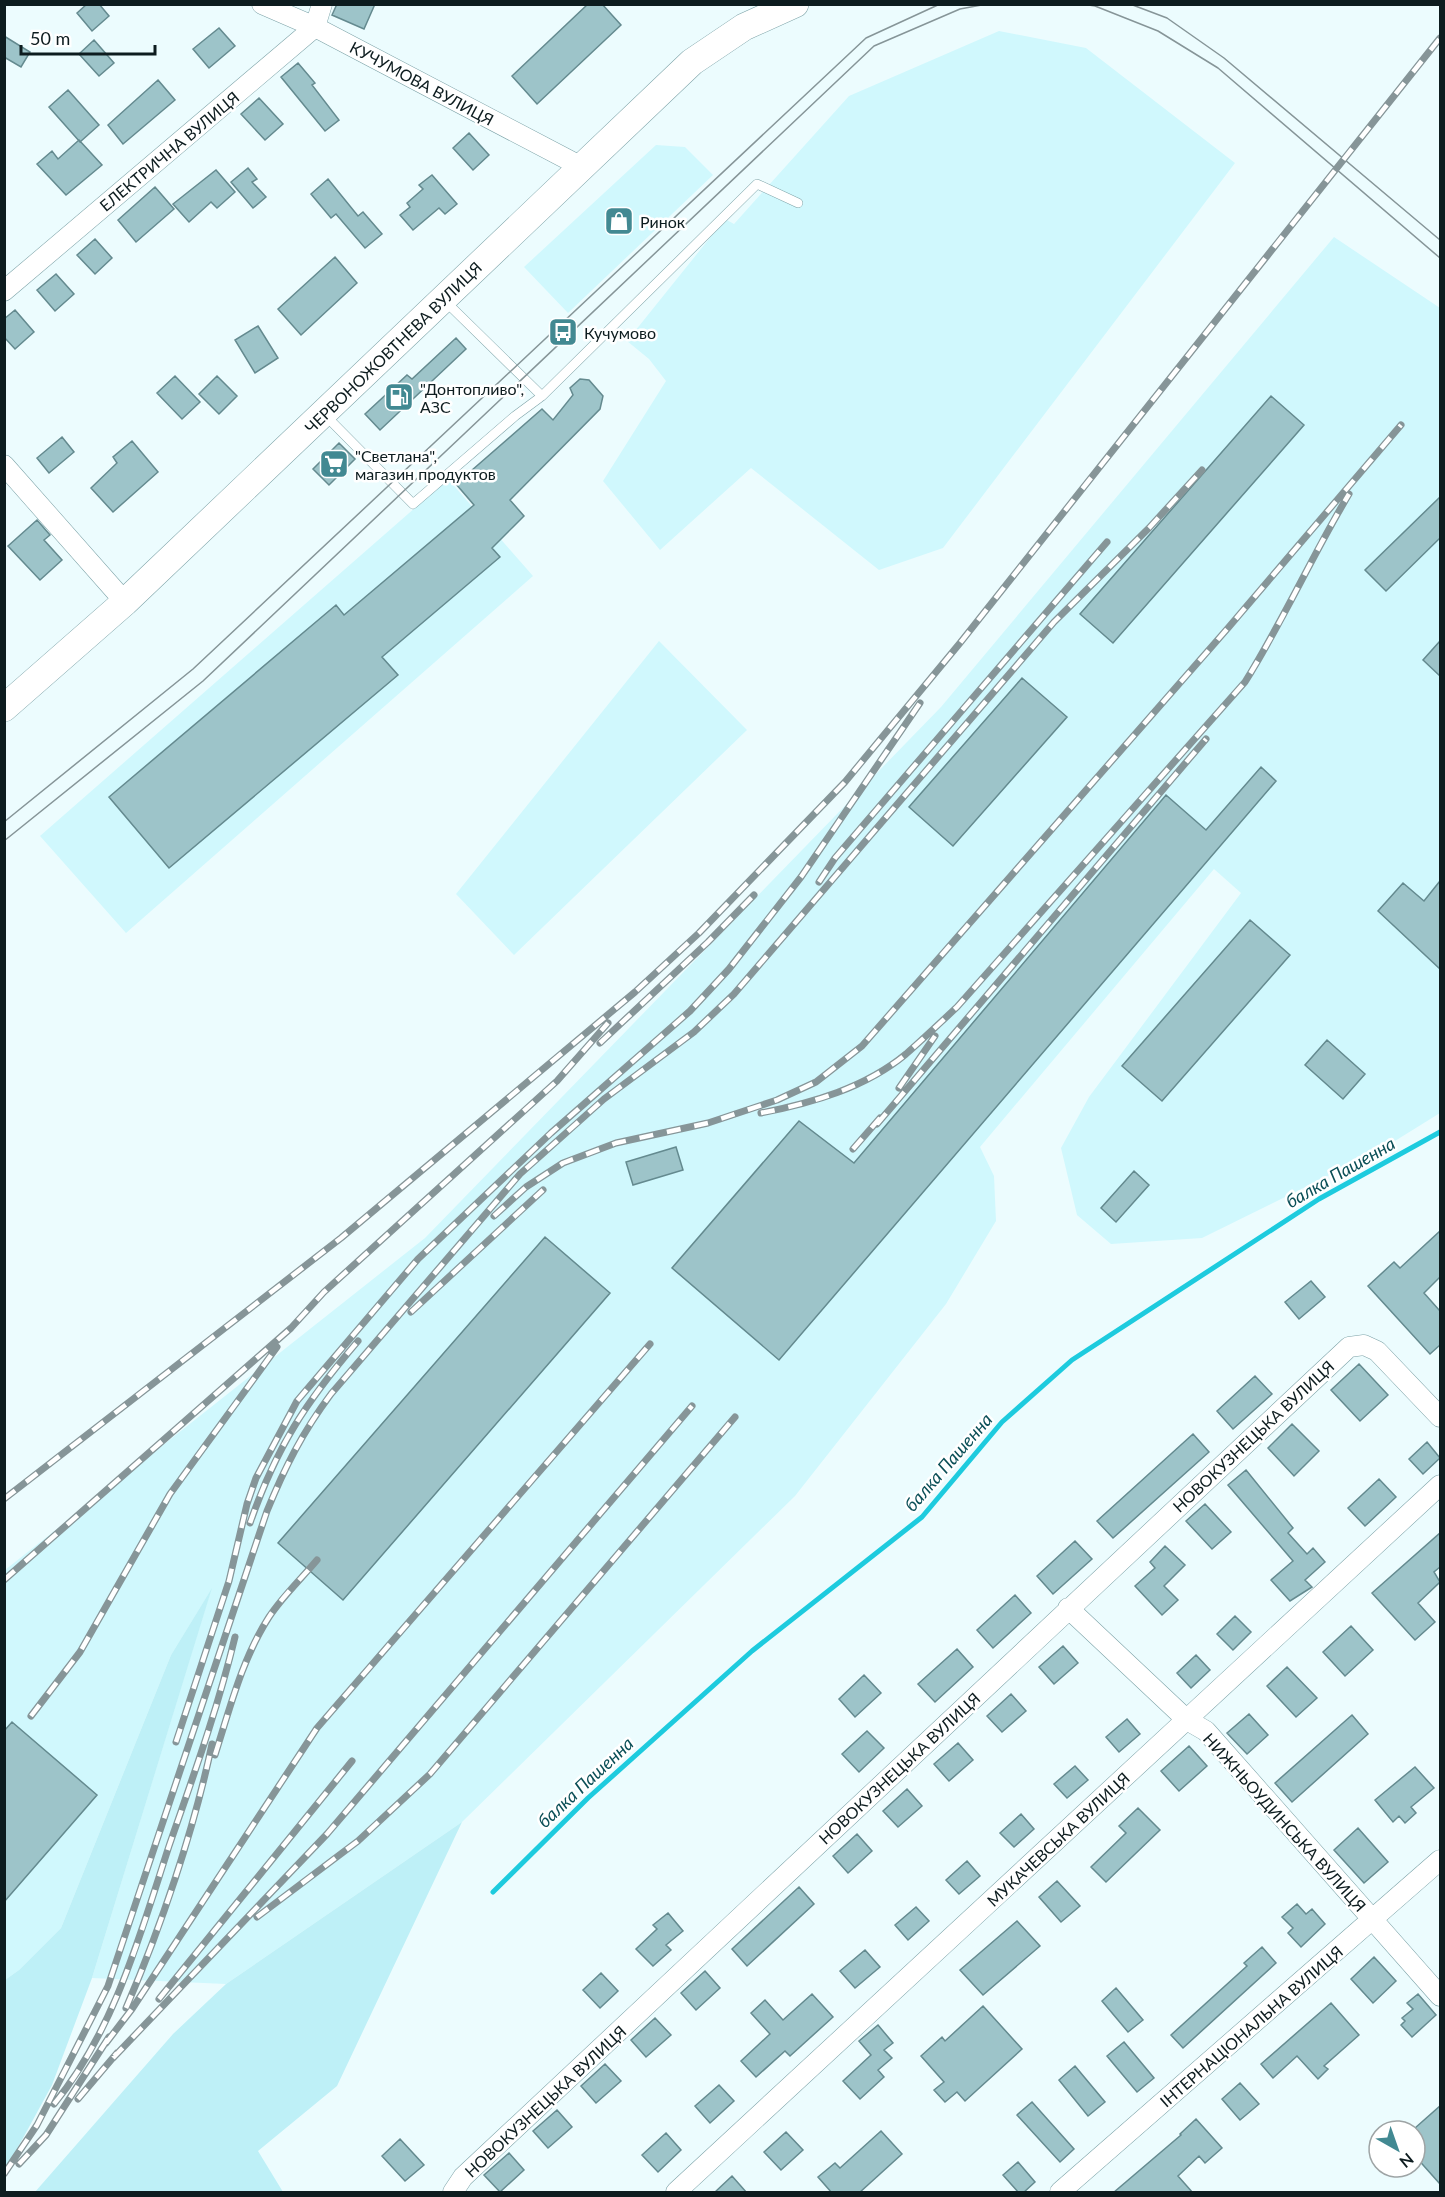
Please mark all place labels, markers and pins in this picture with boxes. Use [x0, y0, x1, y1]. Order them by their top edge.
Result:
shop icon: Ринок [603, 205, 635, 237]
place label: Ринок [640, 212, 686, 231]
bus stop icon: Кучумово [547, 316, 579, 348]
place label: Кучумово [584, 323, 656, 342]
place label: "Донтопливо", АЗС [420, 379, 524, 416]
fuel station icon: "Донтопливо", АЗС [383, 381, 415, 413]
place label: "Светлана", магазин продуктов [355, 446, 496, 483]
supermarket icon: "Светлана", магазин продуктов [318, 448, 350, 480]

